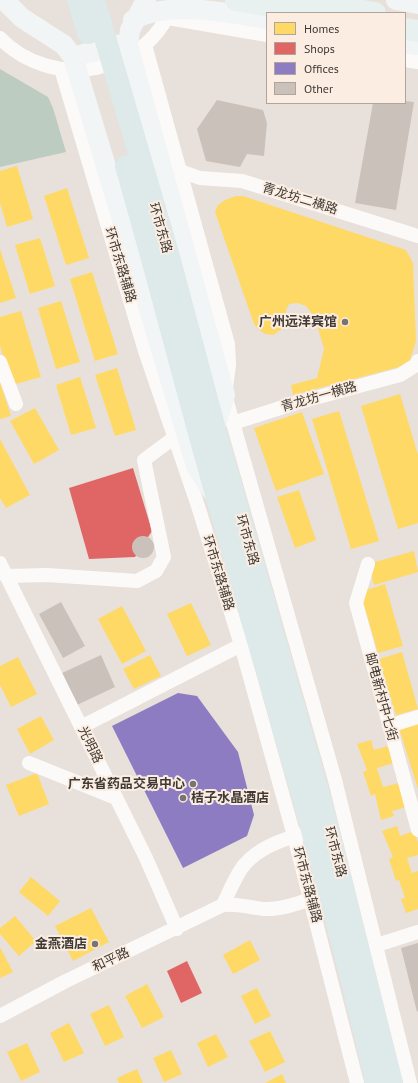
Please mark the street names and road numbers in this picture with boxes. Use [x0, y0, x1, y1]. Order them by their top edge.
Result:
street label: 青龙坊二横路 [260, 180, 340, 218]
street label: 环市东路 [145, 201, 175, 255]
street label: 环市东路辅路 [101, 225, 139, 305]
street label: 青龙坊一横路 [279, 379, 359, 415]
street label: 环市东路 [232, 513, 262, 567]
street label: 环市东路辅路 [199, 533, 237, 613]
street label: 邮电新村中七街 [362, 651, 400, 743]
street label: 光明路 [74, 724, 106, 766]
street label: 环市东路 [321, 825, 349, 879]
street label: 环市东路辅路 [289, 845, 325, 925]
street label: 和平路 [90, 945, 132, 975]

